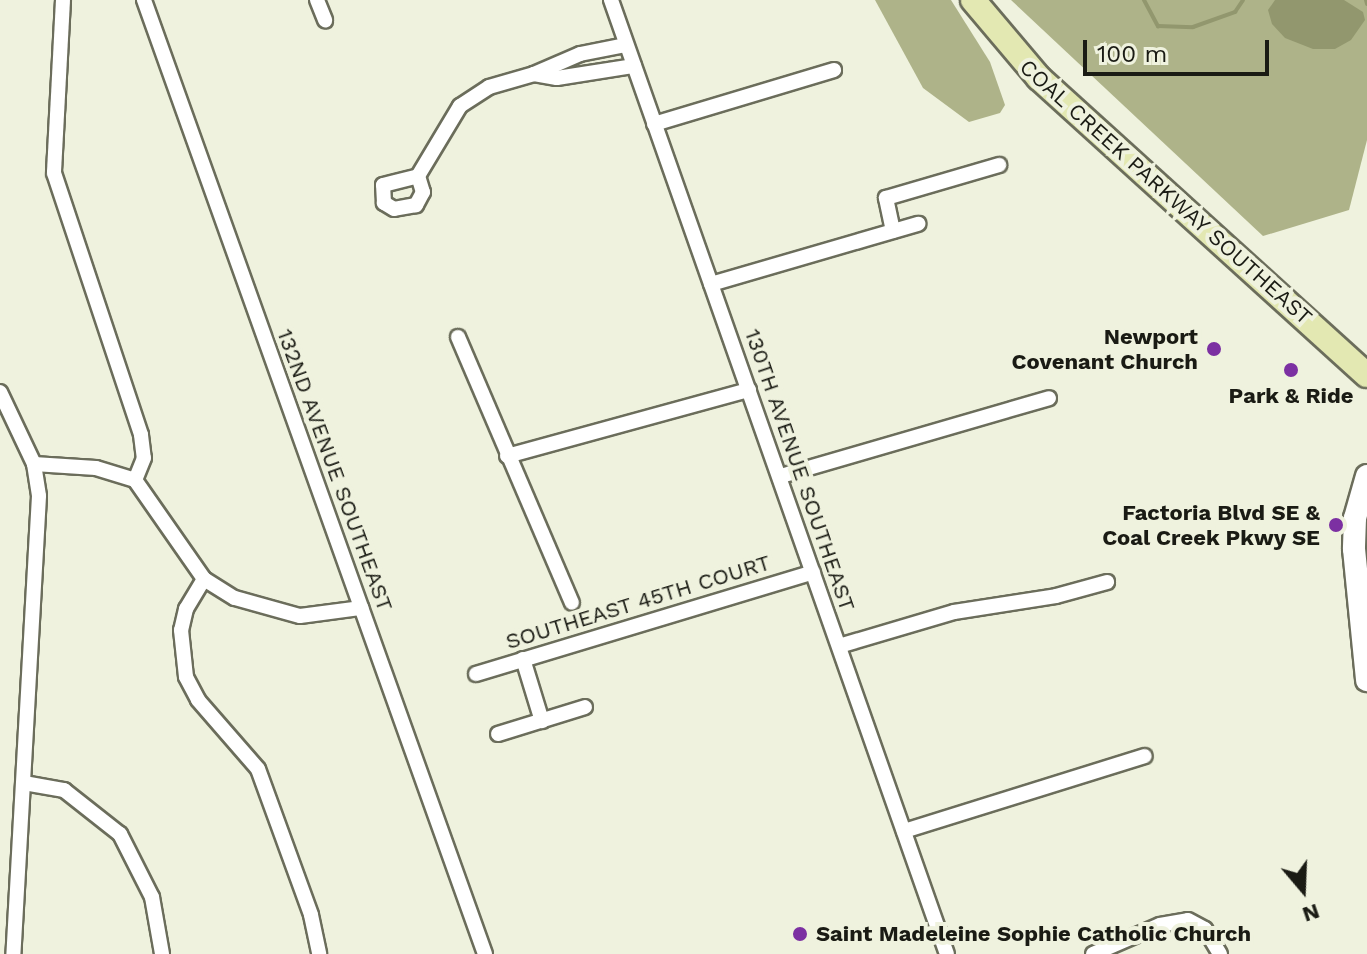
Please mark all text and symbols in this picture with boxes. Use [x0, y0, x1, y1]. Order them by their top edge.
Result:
scale bar [1087, 24, 1273, 74]
text: 100 m [1097, 40, 1167, 68]
street label: COAL CREEK PARKWAY SOUTHEAST [1014, 53, 1318, 331]
place label: Newport Covenant Church [1012, 323, 1198, 374]
street label: 132ND AVENUE SOUTHEAST [271, 325, 399, 615]
street label: 130TH AVENUE SOUTHEAST [739, 325, 861, 615]
marker: Newport Covenant Church [1205, 340, 1223, 358]
marker: Park & Ride [1282, 361, 1300, 379]
place label: Park & Ride [1228, 383, 1354, 409]
place label: Factoria Blvd SE & Coal Creek Pkwy SE [1101, 499, 1320, 550]
marker: Factoria Blvd SE & Coal Creek Pkwy SE [1327, 516, 1345, 534]
street label: SOUTHEAST 45TH COURT [502, 549, 774, 655]
north arrow [1263, 850, 1343, 930]
text: N [1299, 899, 1323, 928]
place label: Saint Madeleine Sophie Catholic Church [816, 921, 1251, 947]
marker: Saint Madeleine Sophie Catholic Church [791, 925, 809, 943]

